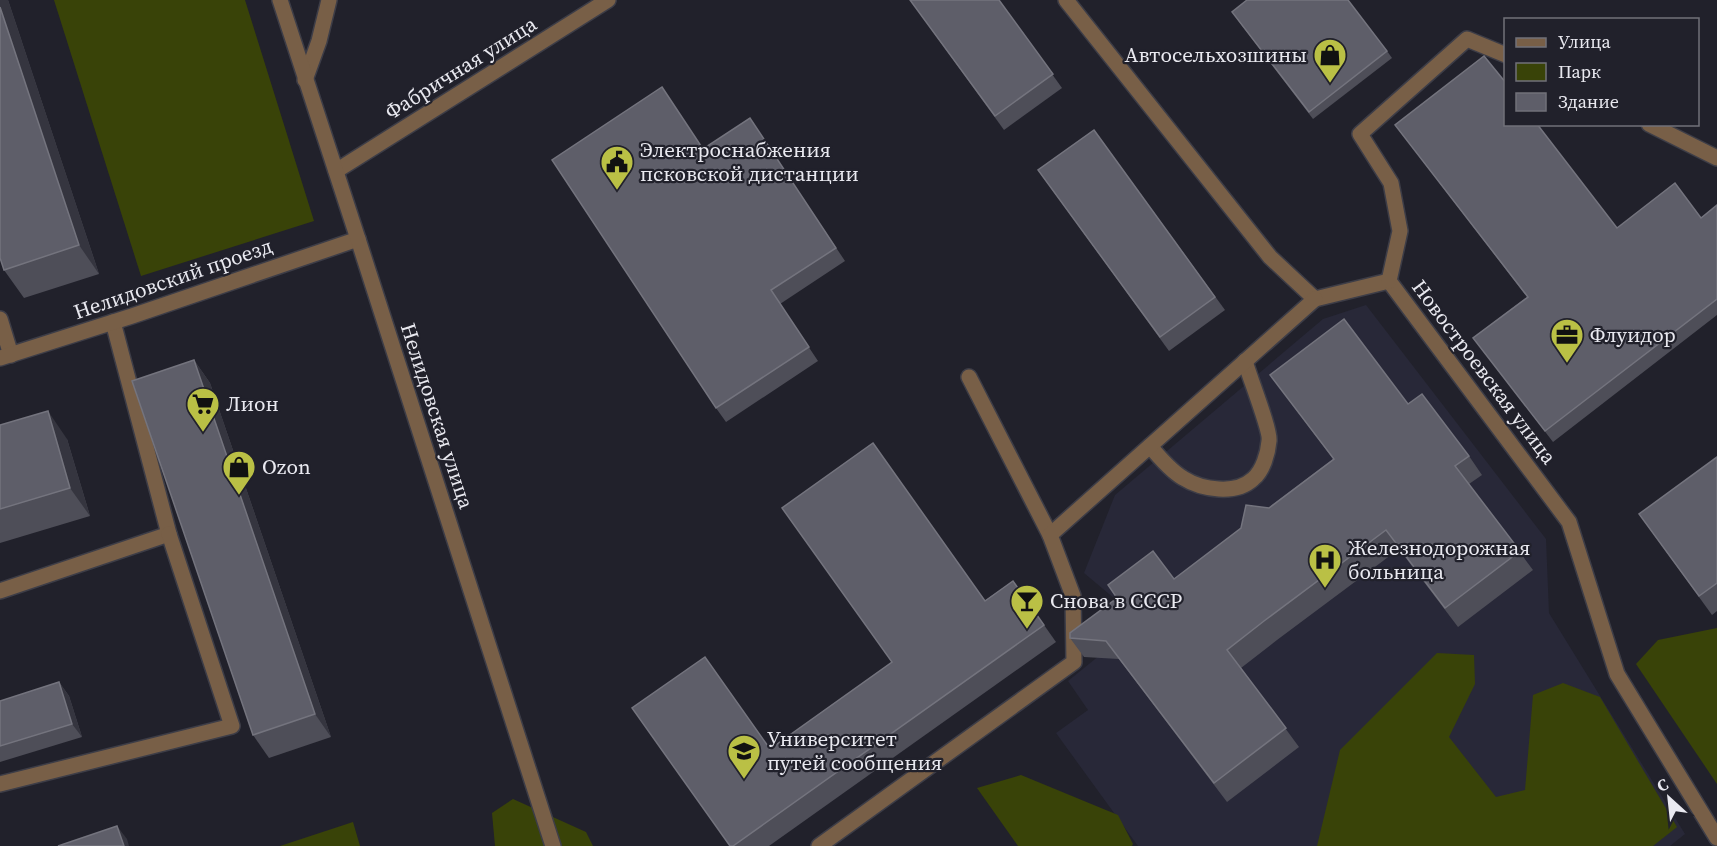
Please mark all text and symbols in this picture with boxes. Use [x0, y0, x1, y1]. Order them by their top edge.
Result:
street label: Фабричная улица [379, 9, 542, 126]
legend [1504, 18, 1699, 126]
text: Улица [1558, 29, 1611, 54]
shop icon: Автосельхозшины [1312, 37, 1348, 84]
place label: Автосельхозшины [1125, 40, 1307, 69]
text: Парк [1558, 59, 1601, 84]
text: Здание [1558, 89, 1619, 114]
place label: Электроснабжения псковской дистанции [640, 135, 859, 188]
public building icon: Электроснабжения псковской дистанции [599, 144, 635, 191]
street label: Нелидовский проезд [70, 231, 276, 326]
street label: Новостроевская улица [1405, 273, 1564, 470]
office icon: Флуидор [1549, 317, 1585, 364]
street label: Нелидовская улица [394, 319, 481, 513]
place label: Флуидор [1590, 320, 1676, 349]
supermarket icon: Лион [185, 386, 221, 433]
place label: Лион [226, 389, 279, 418]
shop icon: Ozon [221, 449, 257, 496]
place label: Ozon [262, 452, 311, 481]
place label: Железнодорожная больница [1348, 533, 1530, 586]
hospital icon: Железнодорожная больница [1307, 542, 1343, 589]
bar icon: Снова в СССР [1009, 583, 1045, 630]
place label: Снова в СССР [1050, 586, 1182, 615]
place label: Университет путей сообщения [767, 724, 942, 777]
school or university icon: Университет путей сообщения [726, 733, 762, 780]
north arrow [1639, 768, 1699, 828]
text: С [1653, 773, 1672, 797]

